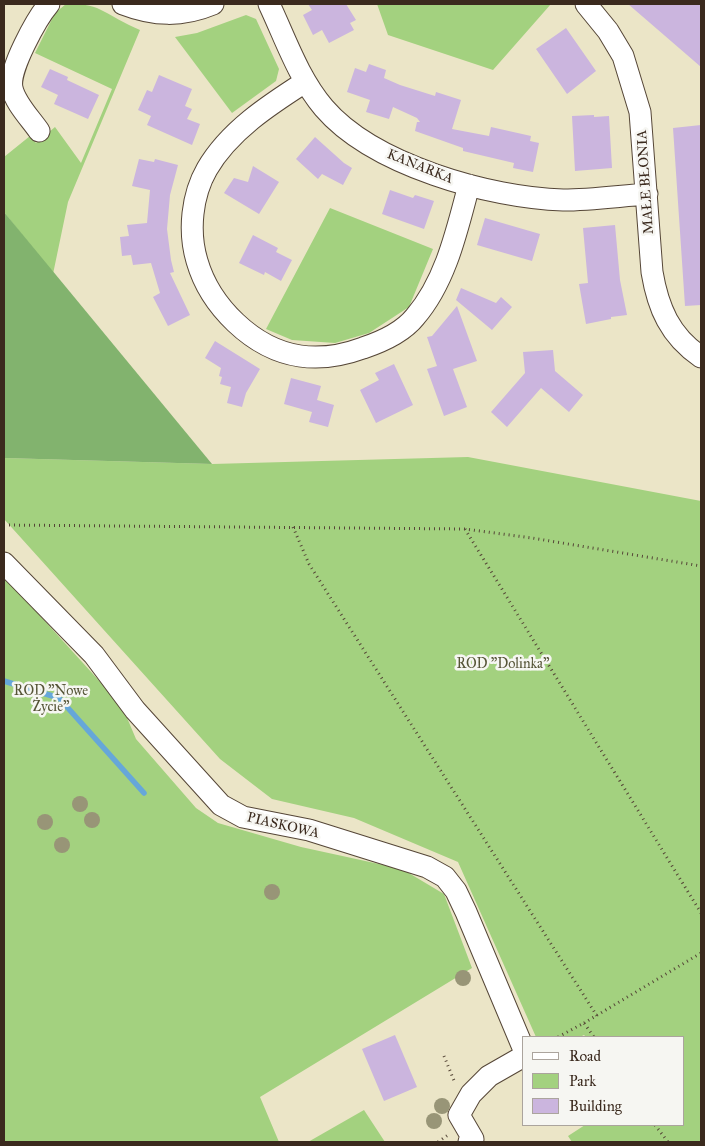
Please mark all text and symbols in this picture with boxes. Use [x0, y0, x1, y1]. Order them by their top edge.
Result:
street label: MAŁE BŁONIA [634, 129, 658, 235]
street label: KANARKA [385, 146, 455, 188]
park label: ROD "Dolinka" [457, 657, 549, 673]
park label: ROD "Nowe Życie" [14, 684, 88, 716]
street label: PIASKOWA [245, 810, 321, 842]
legend [522, 1036, 685, 1126]
text: Road [569, 1047, 601, 1065]
text: Park [569, 1072, 596, 1090]
text: Building [569, 1097, 622, 1115]

